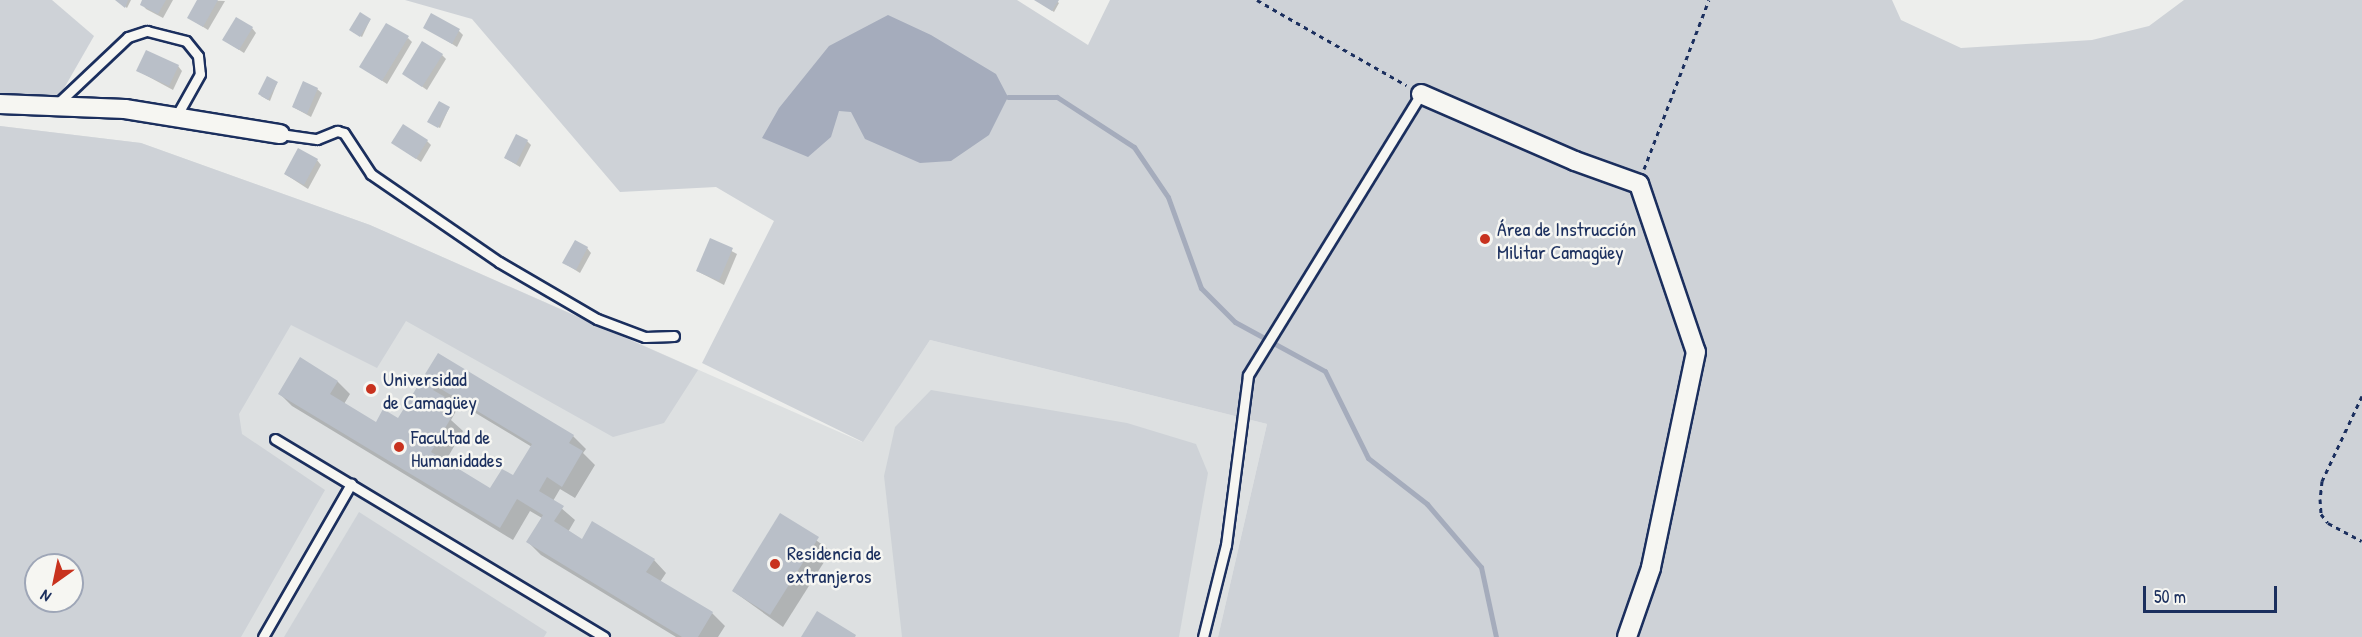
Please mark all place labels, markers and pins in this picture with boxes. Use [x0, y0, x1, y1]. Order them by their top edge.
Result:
place label: Área de Instrucción Militar Camagüey [1497, 216, 1636, 263]
marker: Área de Instrucción Militar Camagüey [1478, 232, 1492, 246]
place label: Universidad de Camagüey [383, 366, 477, 413]
marker: Universidad de Camagüey [364, 382, 378, 396]
place label: Facultad de Humanidades [411, 424, 502, 471]
marker: Facultad de Humanidades [392, 440, 406, 454]
place label: Residencia de extranjeros [787, 540, 881, 587]
marker: Residencia de extranjeros [768, 557, 782, 571]

